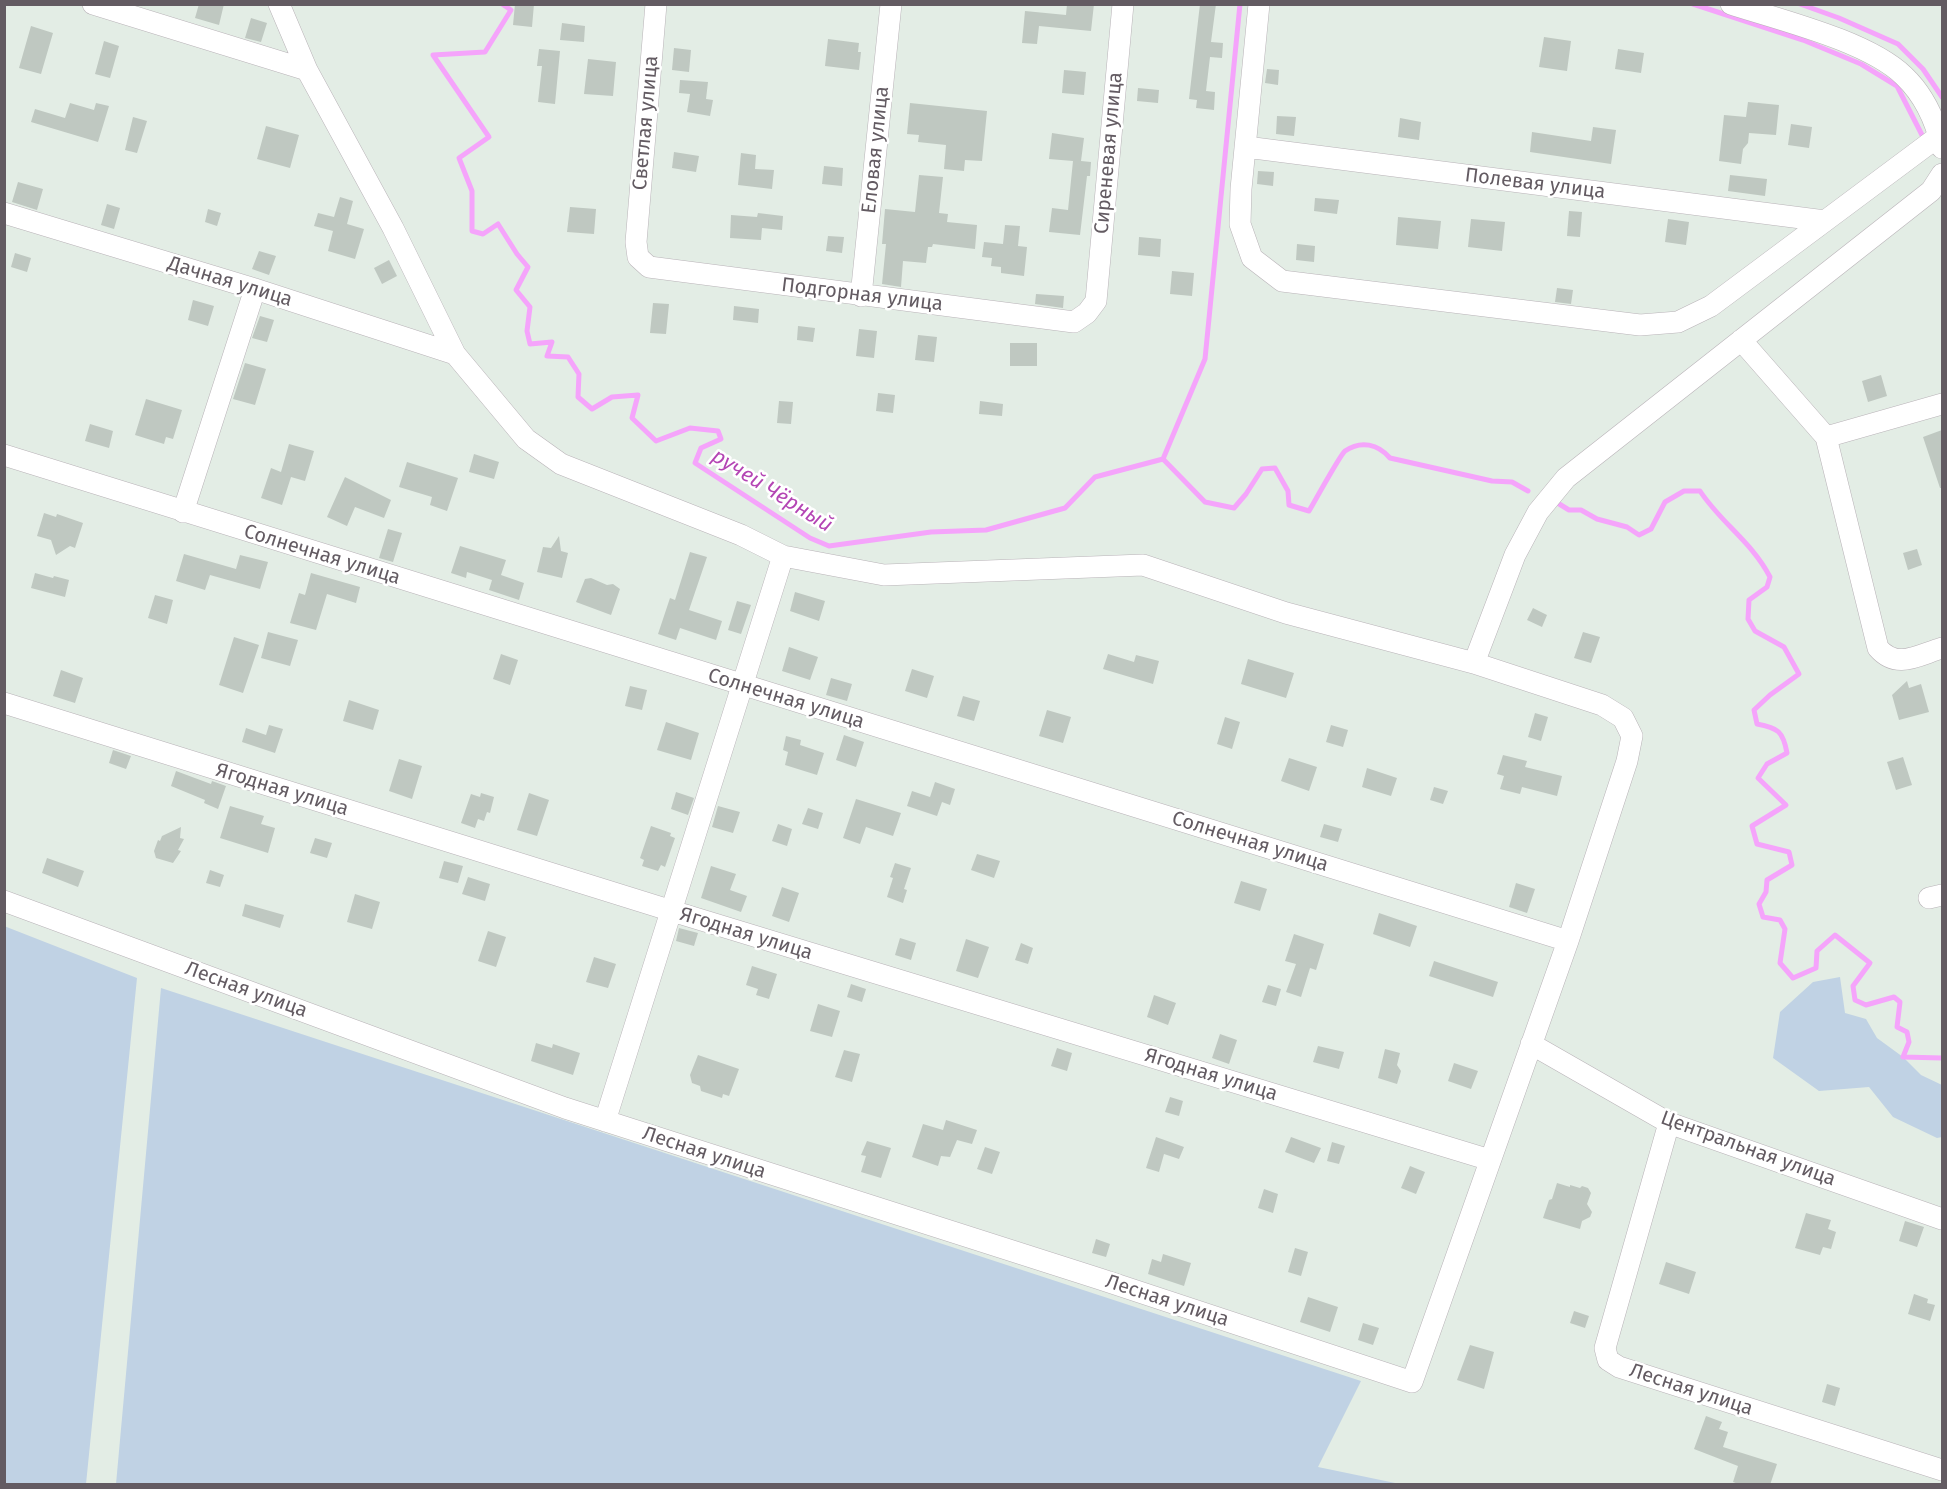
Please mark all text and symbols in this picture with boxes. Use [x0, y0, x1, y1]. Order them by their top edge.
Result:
street label: Светлая улица [628, 55, 664, 191]
street label: Сиреневая улица [1090, 71, 1128, 235]
street label: Еловая улица [857, 85, 895, 215]
street label: Полевая улица [1463, 163, 1607, 205]
street label: Дачная улица [165, 252, 295, 312]
street label: Подгорная улица [780, 273, 944, 317]
water label: ручей Чёрный [707, 444, 837, 538]
street label: Солнечная улица [241, 520, 403, 590]
street label: Солнечная улица [705, 664, 867, 734]
street label: Ягодная улица [213, 758, 351, 822]
street label: Солнечная улица [1169, 807, 1331, 877]
street label: Ягодная улица [677, 902, 815, 966]
street label: Лесная улица [182, 957, 310, 1023]
street label: Ягодная улица [1142, 1043, 1280, 1107]
street label: Центральная улица [1657, 1106, 1839, 1192]
street label: Лесная улица [639, 1122, 769, 1184]
street label: Лесная улица [1102, 1270, 1232, 1332]
street label: Лесная улица [1626, 1359, 1756, 1421]

